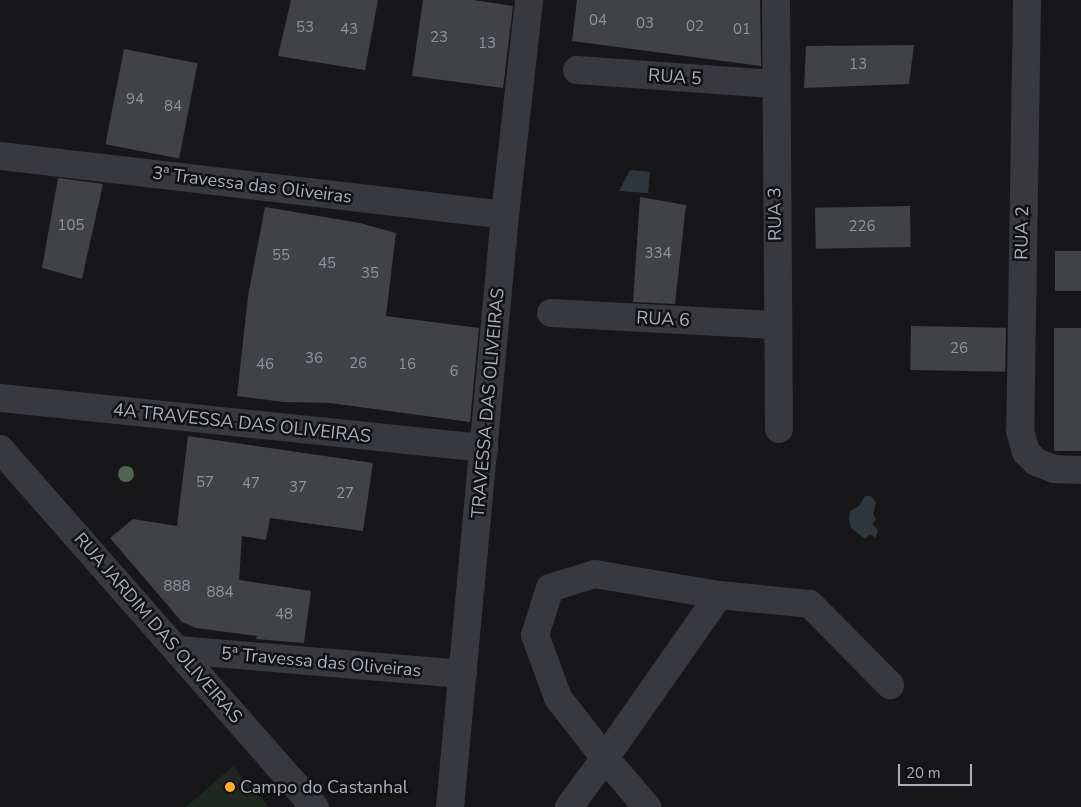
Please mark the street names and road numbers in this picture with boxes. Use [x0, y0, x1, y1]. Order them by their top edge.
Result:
street label: RUA 5 [648, 64, 702, 90]
street label: 3ª Travessa das Oliveiras [151, 162, 353, 208]
street label: RUA 3 [764, 187, 786, 241]
street label: RUA 2 [1011, 206, 1033, 260]
street label: TRAVESSA DAS OLIVEIRAS [467, 287, 509, 519]
street label: RUA 6 [636, 307, 690, 331]
street label: 4A TRAVESSA DAS OLIVEIRAS [112, 399, 372, 447]
street label: RUA JARDIM DAS OLIVEIRAS [69, 528, 247, 728]
street label: 5ª Travessa das Oliveiras [220, 642, 422, 682]

